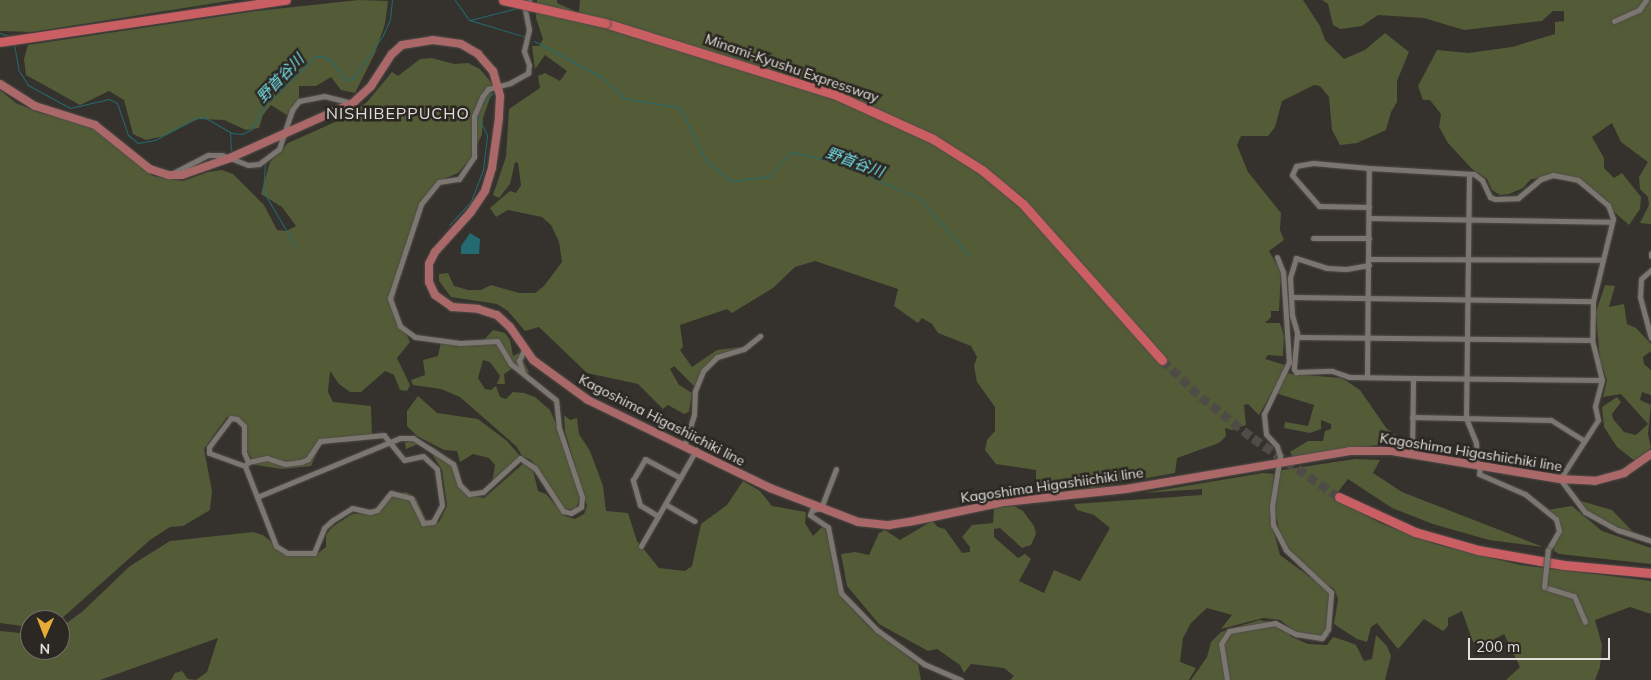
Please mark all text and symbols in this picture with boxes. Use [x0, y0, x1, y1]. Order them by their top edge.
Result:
street label: Minami-Kyushu Expressway [703, 30, 881, 106]
water label: 野首谷川 [253, 50, 307, 106]
district label: NISHIBEPPUCHO [324, 103, 472, 123]
water label: 野首谷川 [824, 143, 886, 181]
street label: Kagoshima Higashiichiki line [576, 371, 748, 469]
street label: Kagoshima Higashiichiki line [1379, 429, 1563, 475]
street label: Kagoshima Higashiichiki line [960, 464, 1144, 506]
north arrow [20, 610, 70, 660]
scale bar [1471, 628, 1614, 660]
text: 200 m [1476, 637, 1520, 656]
text: N [39, 640, 50, 658]

